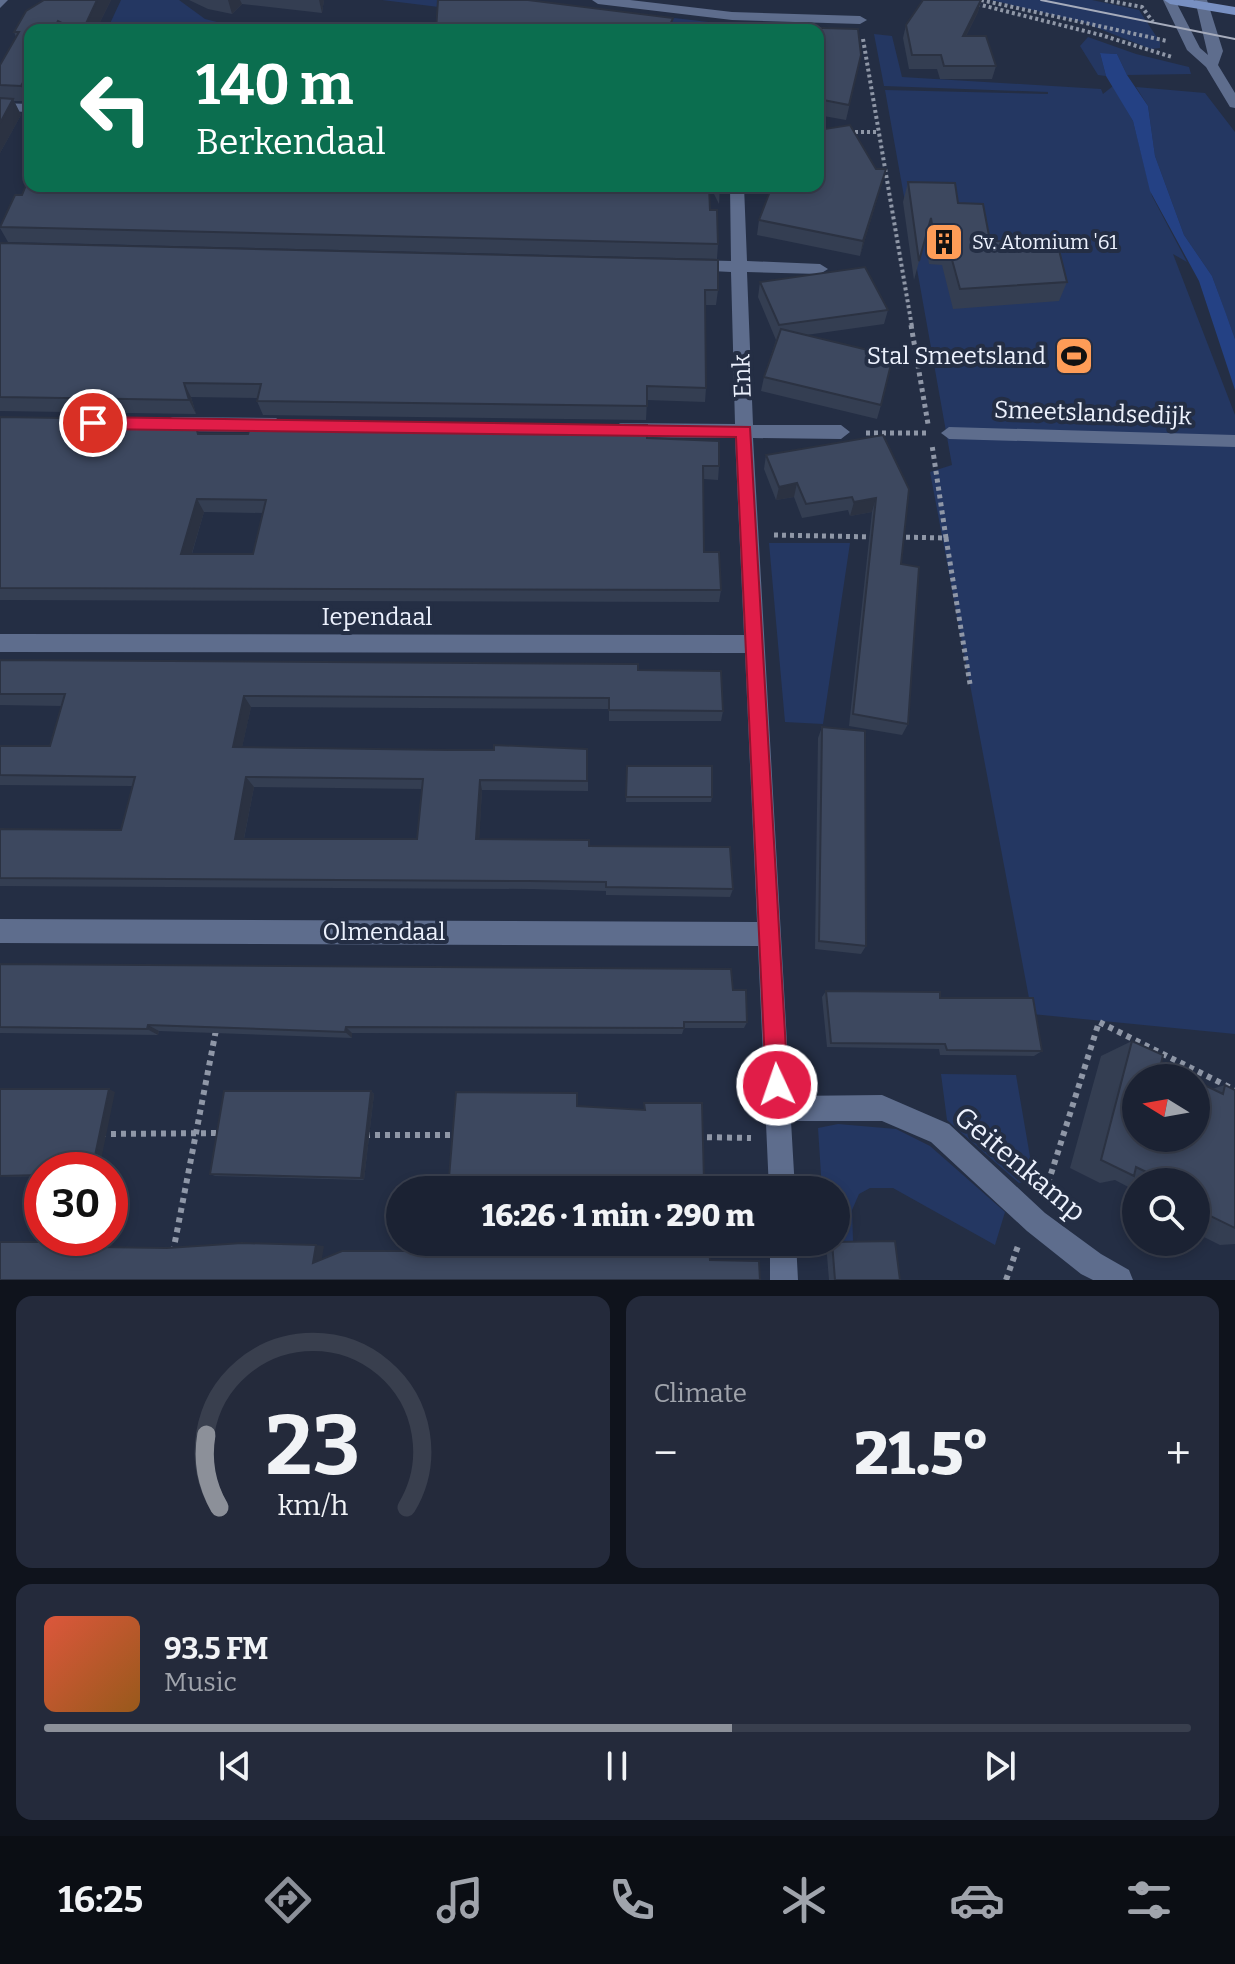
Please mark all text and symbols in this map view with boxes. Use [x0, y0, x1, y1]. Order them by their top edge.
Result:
text: 140 m [196, 52, 353, 119]
icon: left [64, 56, 168, 160]
text: Berkendaal [196, 120, 386, 164]
building icon: Sv. Atomium '61 [923, 221, 965, 263]
place label: Sv. Atomium '61 [972, 230, 1117, 254]
sports icon: Stal Smeetsland [1053, 335, 1095, 377]
place label: Stal Smeetsland [867, 342, 1046, 370]
street label: Enk [727, 353, 757, 398]
pin [59, 389, 127, 457]
street label: Smeetslandsedijk [994, 396, 1193, 430]
icon: arrive [71, 401, 115, 445]
street label: Iependaal [322, 603, 433, 631]
street label: Olmendaal [323, 918, 446, 946]
position arrow [735, 1043, 819, 1127]
north arrow [1122, 1064, 1210, 1152]
map controls [1122, 1064, 1210, 1256]
street label: Geitenkamp [948, 1100, 1092, 1228]
speed limit sign: 30 [24, 1152, 128, 1256]
button: search [1122, 1168, 1210, 1256]
text: 16:26 · 1 min · 290 m [482, 1198, 754, 1234]
text: Climate [654, 1378, 747, 1409]
text: 23 [265, 1396, 360, 1496]
text: 21.5° [854, 1418, 989, 1490]
text: − [654, 1427, 678, 1480]
text: + [1166, 1427, 1191, 1480]
text: km/h [277, 1488, 348, 1523]
text: 93.5 FM [164, 1631, 269, 1667]
text: Music [164, 1667, 237, 1698]
icon: previous [213, 1744, 257, 1788]
icon: pause [595, 1744, 639, 1788]
icon: next [978, 1744, 1022, 1788]
icon: directions [260, 1872, 316, 1928]
icon: music [432, 1872, 488, 1928]
icon: phone [604, 1872, 660, 1928]
icon: climate [776, 1872, 832, 1928]
icon: car [949, 1872, 1005, 1928]
icon: filters [1121, 1872, 1177, 1928]
text: 16:25 [58, 1878, 143, 1922]

